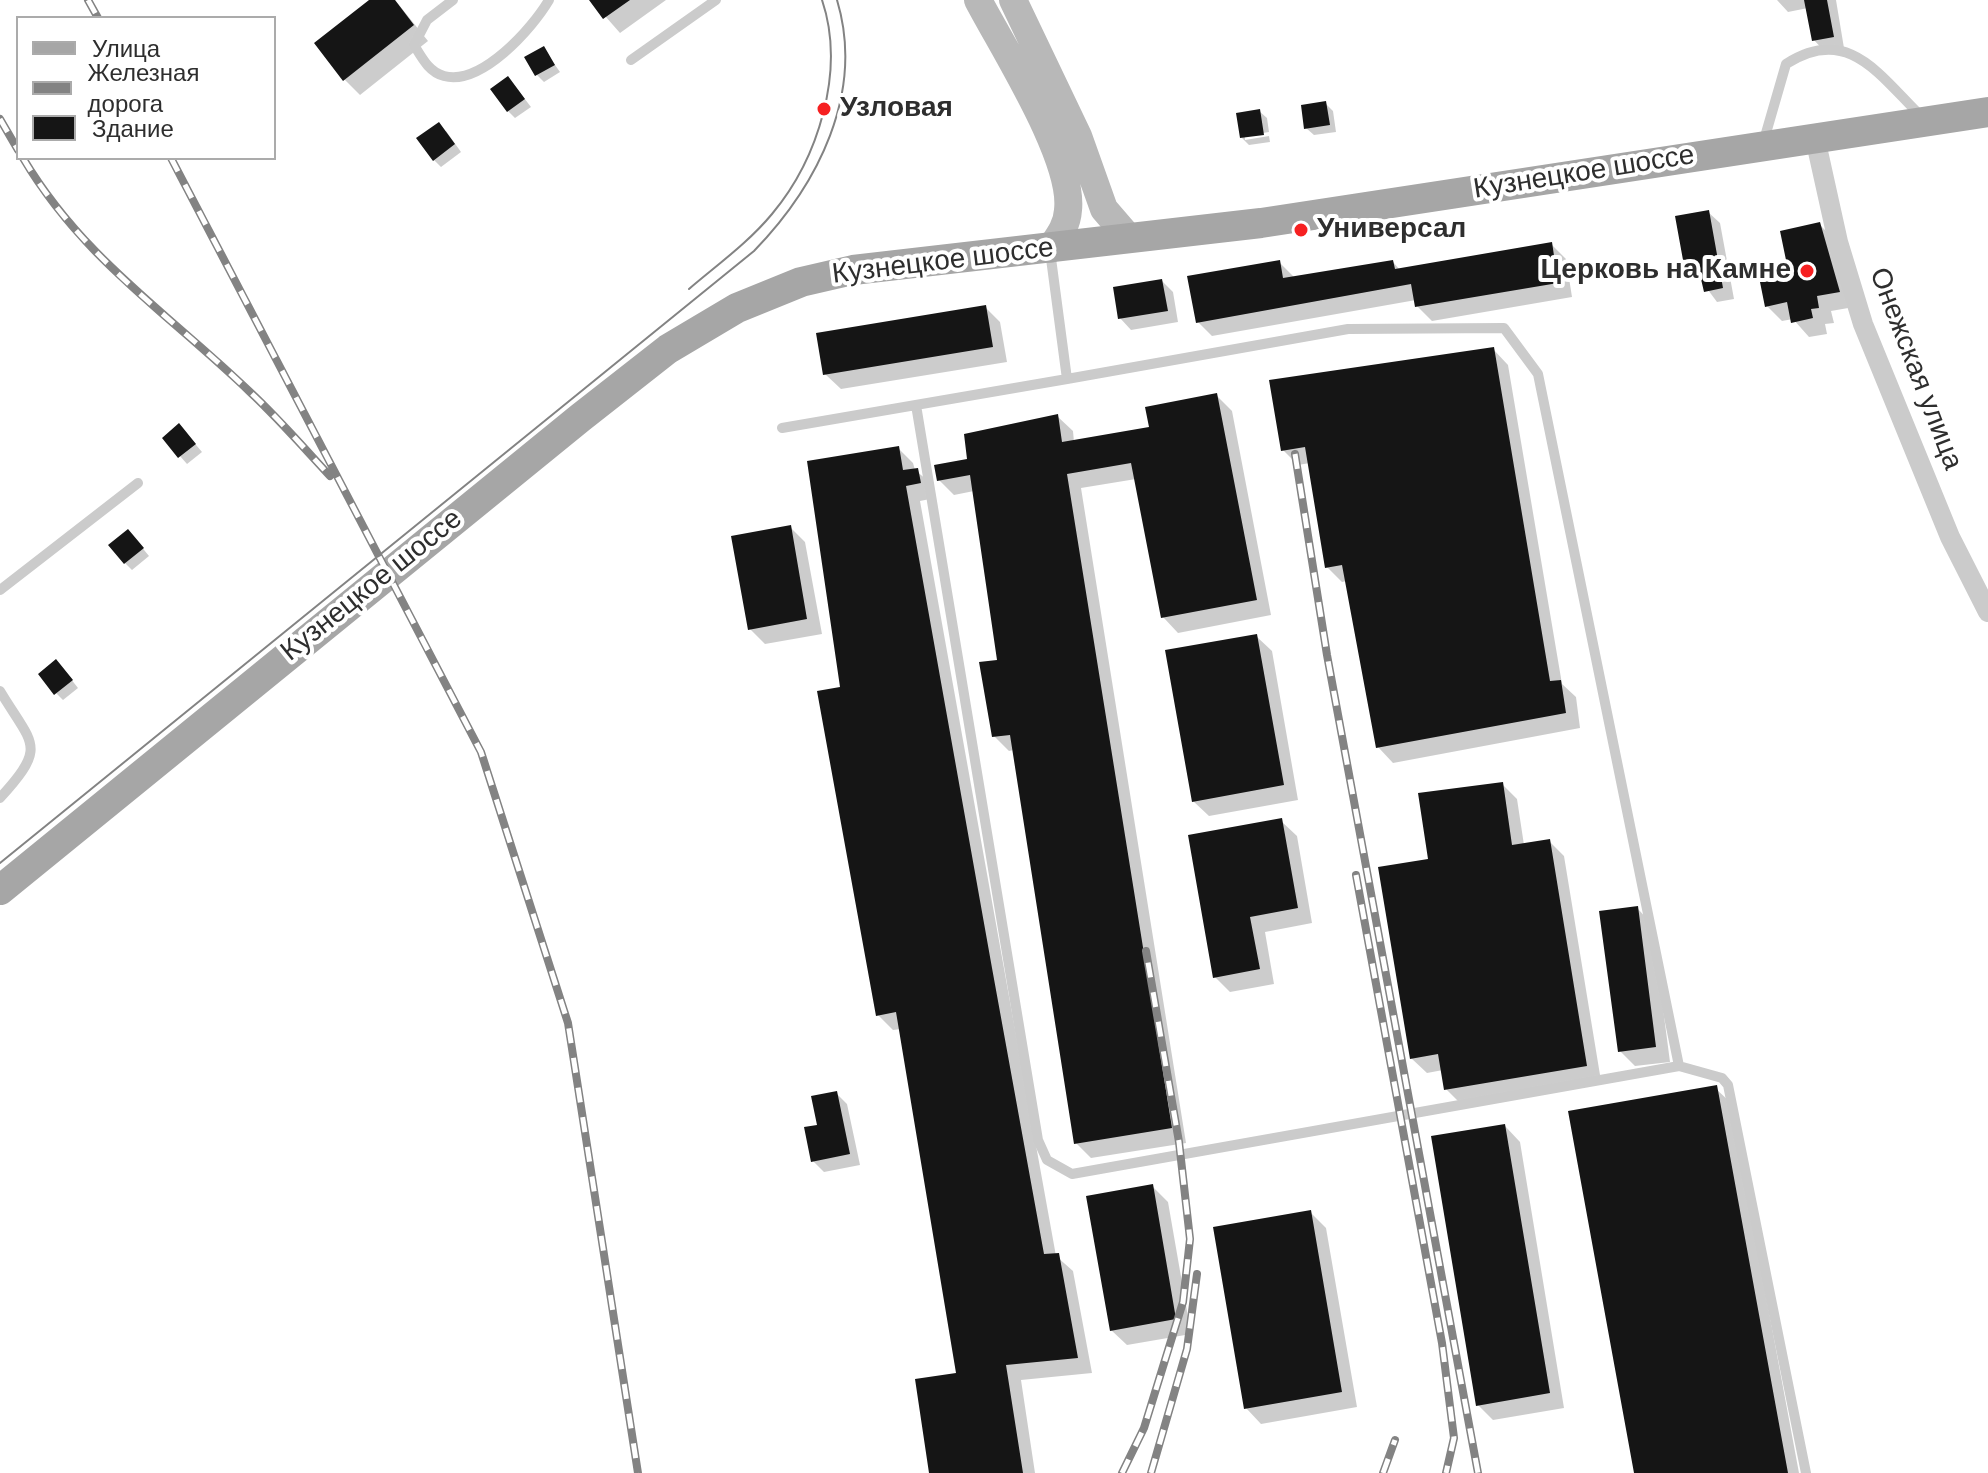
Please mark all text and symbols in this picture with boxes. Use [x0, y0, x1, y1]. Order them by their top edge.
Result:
legend [16, 16, 276, 160]
text: Улица [92, 33, 160, 64]
text: Железная дорога [88, 57, 199, 119]
place label: Узловая [840, 92, 953, 126]
marker: Узловая [815, 100, 833, 118]
text: Здание [92, 113, 174, 144]
street label: Кузнецкое шоссе [1471, 139, 1697, 207]
place label: Универсал [1317, 213, 1466, 247]
marker: Универсал [1292, 221, 1310, 239]
street label: Кузнецкое шоссе [830, 232, 1056, 292]
place label: Церковь на Камне [1541, 254, 1791, 288]
marker: Церковь на Камне [1798, 262, 1816, 280]
street label: Онежская улица [1861, 263, 1969, 475]
street label: Кузнецкое шоссе [275, 503, 469, 669]

